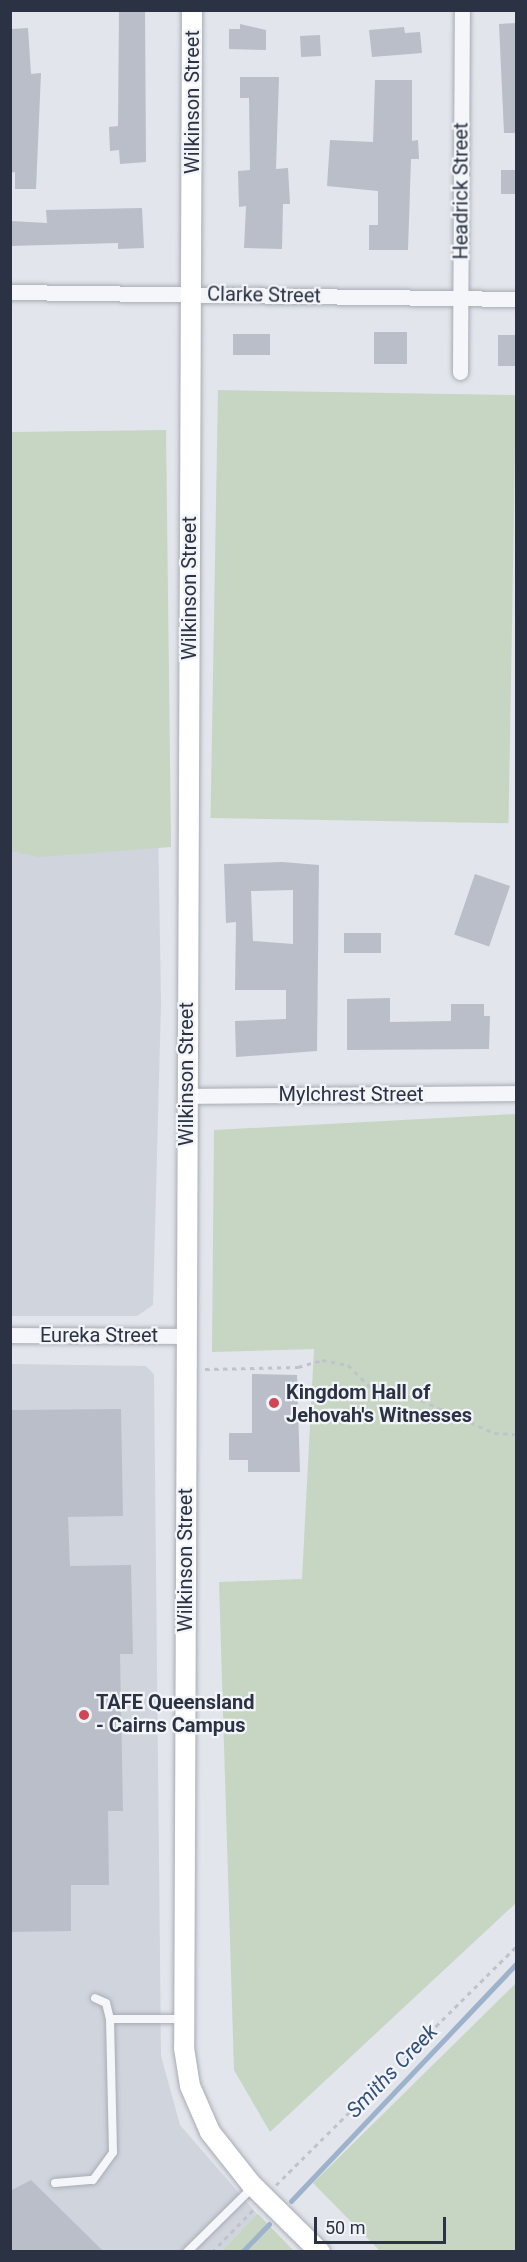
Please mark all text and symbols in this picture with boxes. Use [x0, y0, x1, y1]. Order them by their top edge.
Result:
street label: Wilkinson Street [180, 30, 204, 174]
street label: Headrick Street [449, 122, 473, 260]
street label: Clarke Street [207, 282, 321, 308]
street label: Wilkinson Street [177, 516, 201, 660]
street label: Wilkinson Street [174, 1002, 198, 1146]
street label: Mylchrest Street [278, 1082, 424, 1106]
street label: Eureka Street [40, 1323, 158, 1347]
place label: Kingdom Hall of Jehovah's Witnesses [286, 1380, 472, 1427]
marker: Kingdom Hall of Jehovah's Witnesses [267, 1396, 281, 1410]
street label: Wilkinson Street [173, 1488, 197, 1632]
place label: TAFE Queensland - Cairns Campus [96, 1691, 255, 1738]
marker: TAFE Queensland - Cairns Campus [77, 1708, 91, 1722]
water label: Smiths Creek [341, 2019, 443, 2123]
scale bar [317, 2205, 449, 2243]
text: 50 m [325, 2217, 365, 2238]

